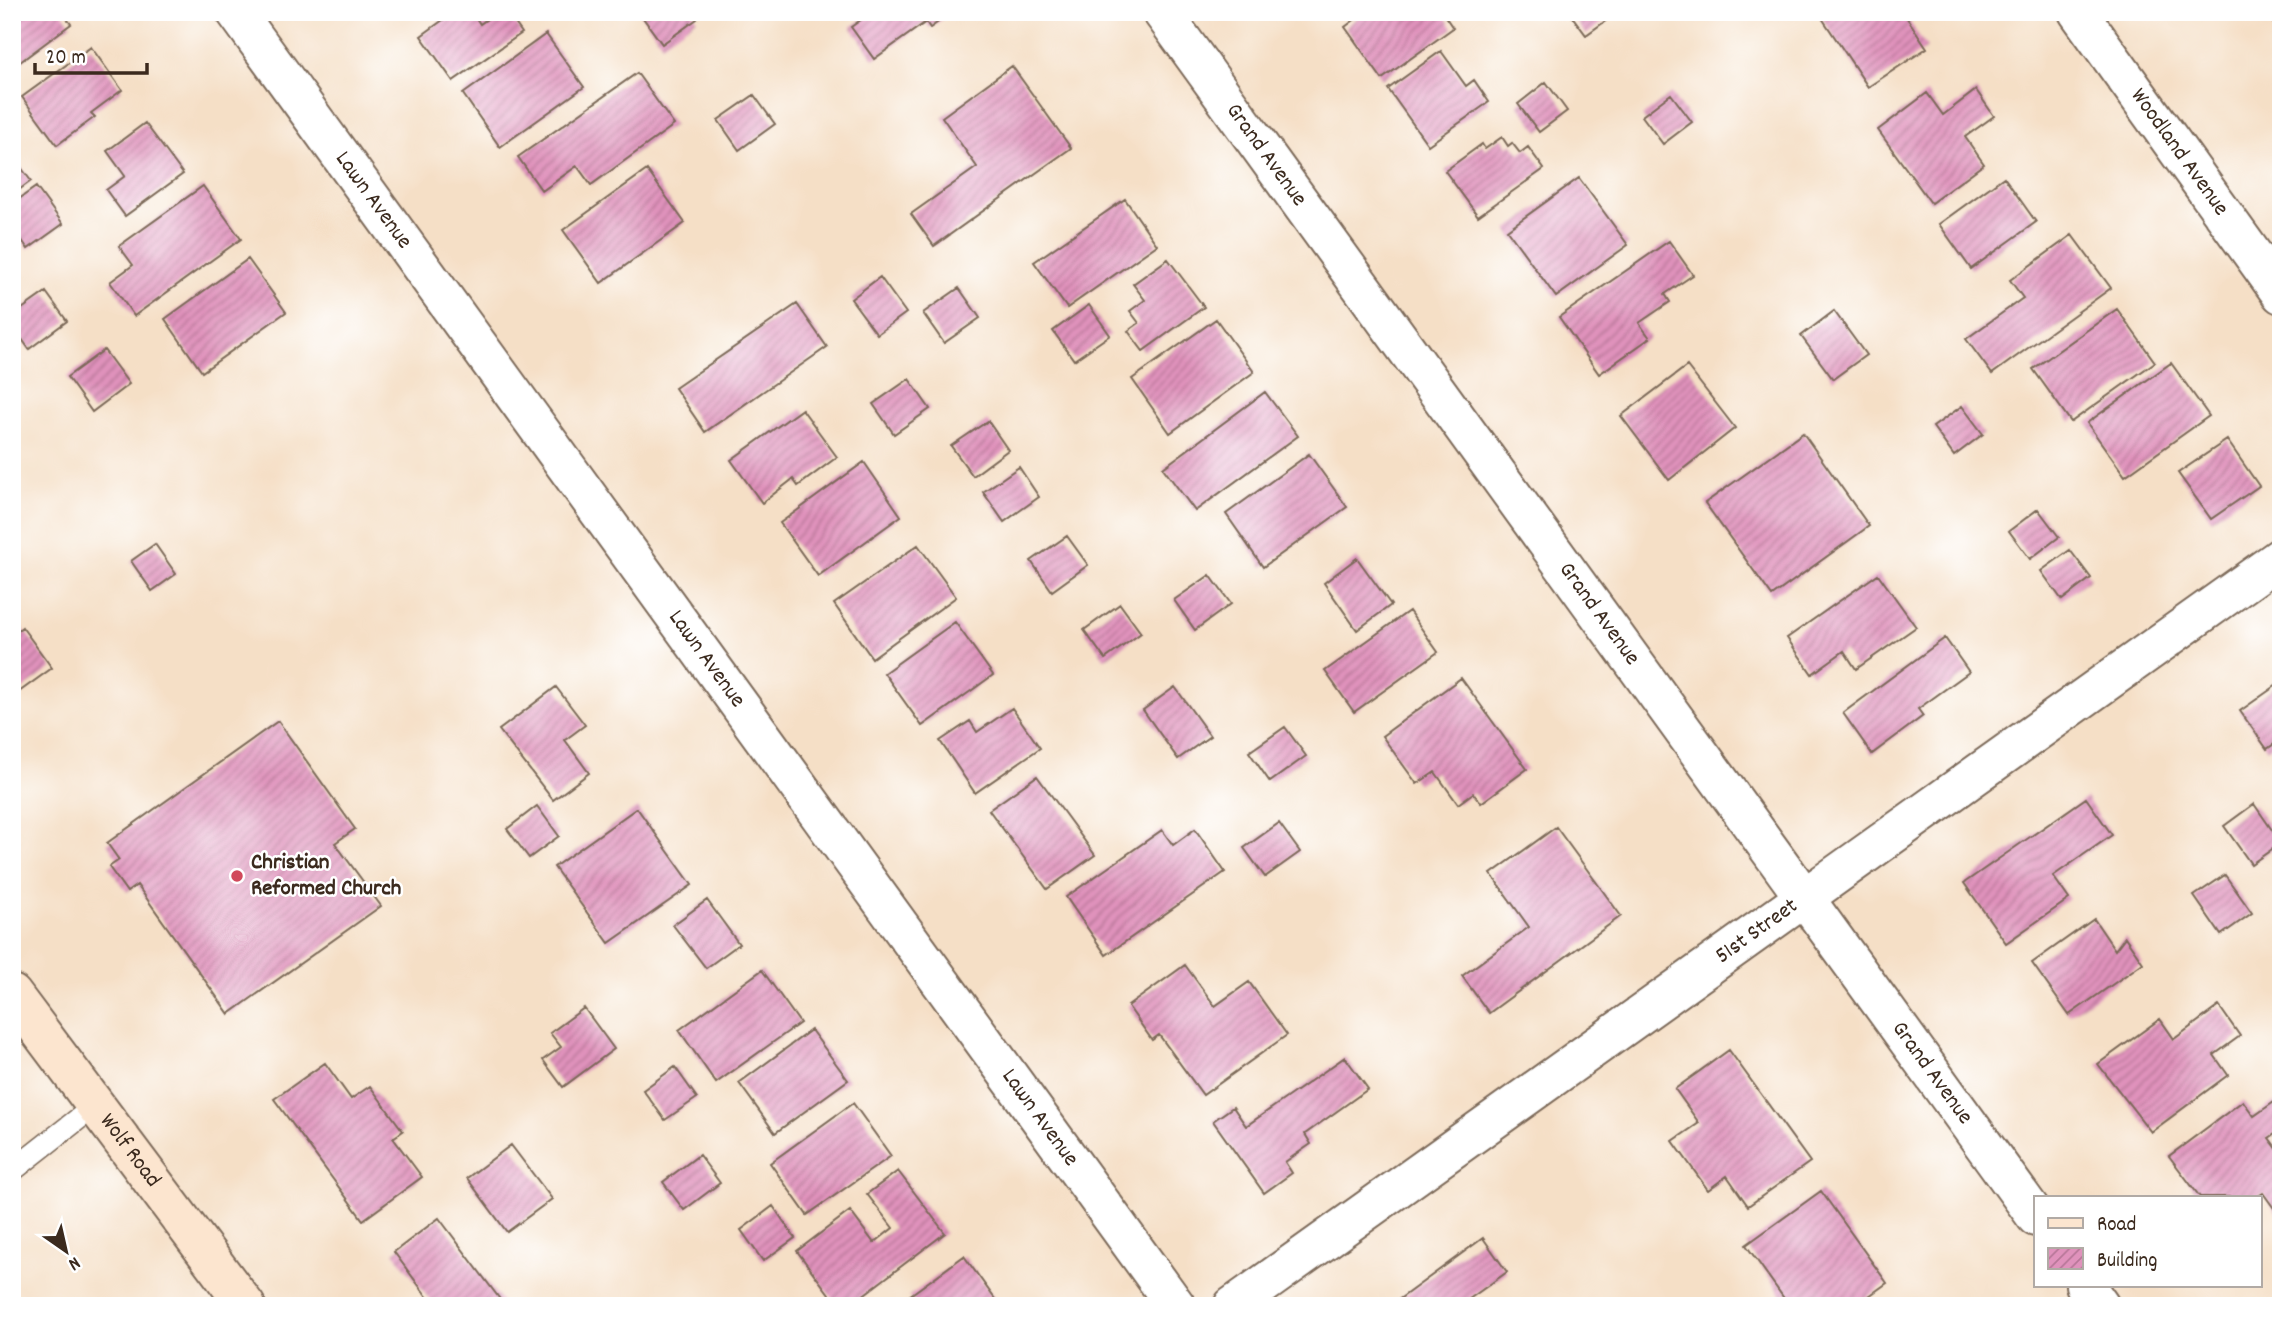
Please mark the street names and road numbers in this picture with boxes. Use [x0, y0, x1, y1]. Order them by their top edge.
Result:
street label: Woodland Avenue [2122, 82, 2236, 223]
street label: Grand Avenue [1217, 97, 1315, 214]
street label: Lawn Avenue [326, 145, 420, 256]
street label: Grand Avenue [1550, 556, 1648, 673]
street label: Lawn Avenue [659, 603, 753, 715]
street label: 51st Street [1709, 890, 1805, 973]
street label: Grand Avenue [1883, 1015, 1981, 1132]
street label: Lawn Avenue [993, 1062, 1086, 1174]
street label: Wolf Road [91, 1107, 168, 1195]

